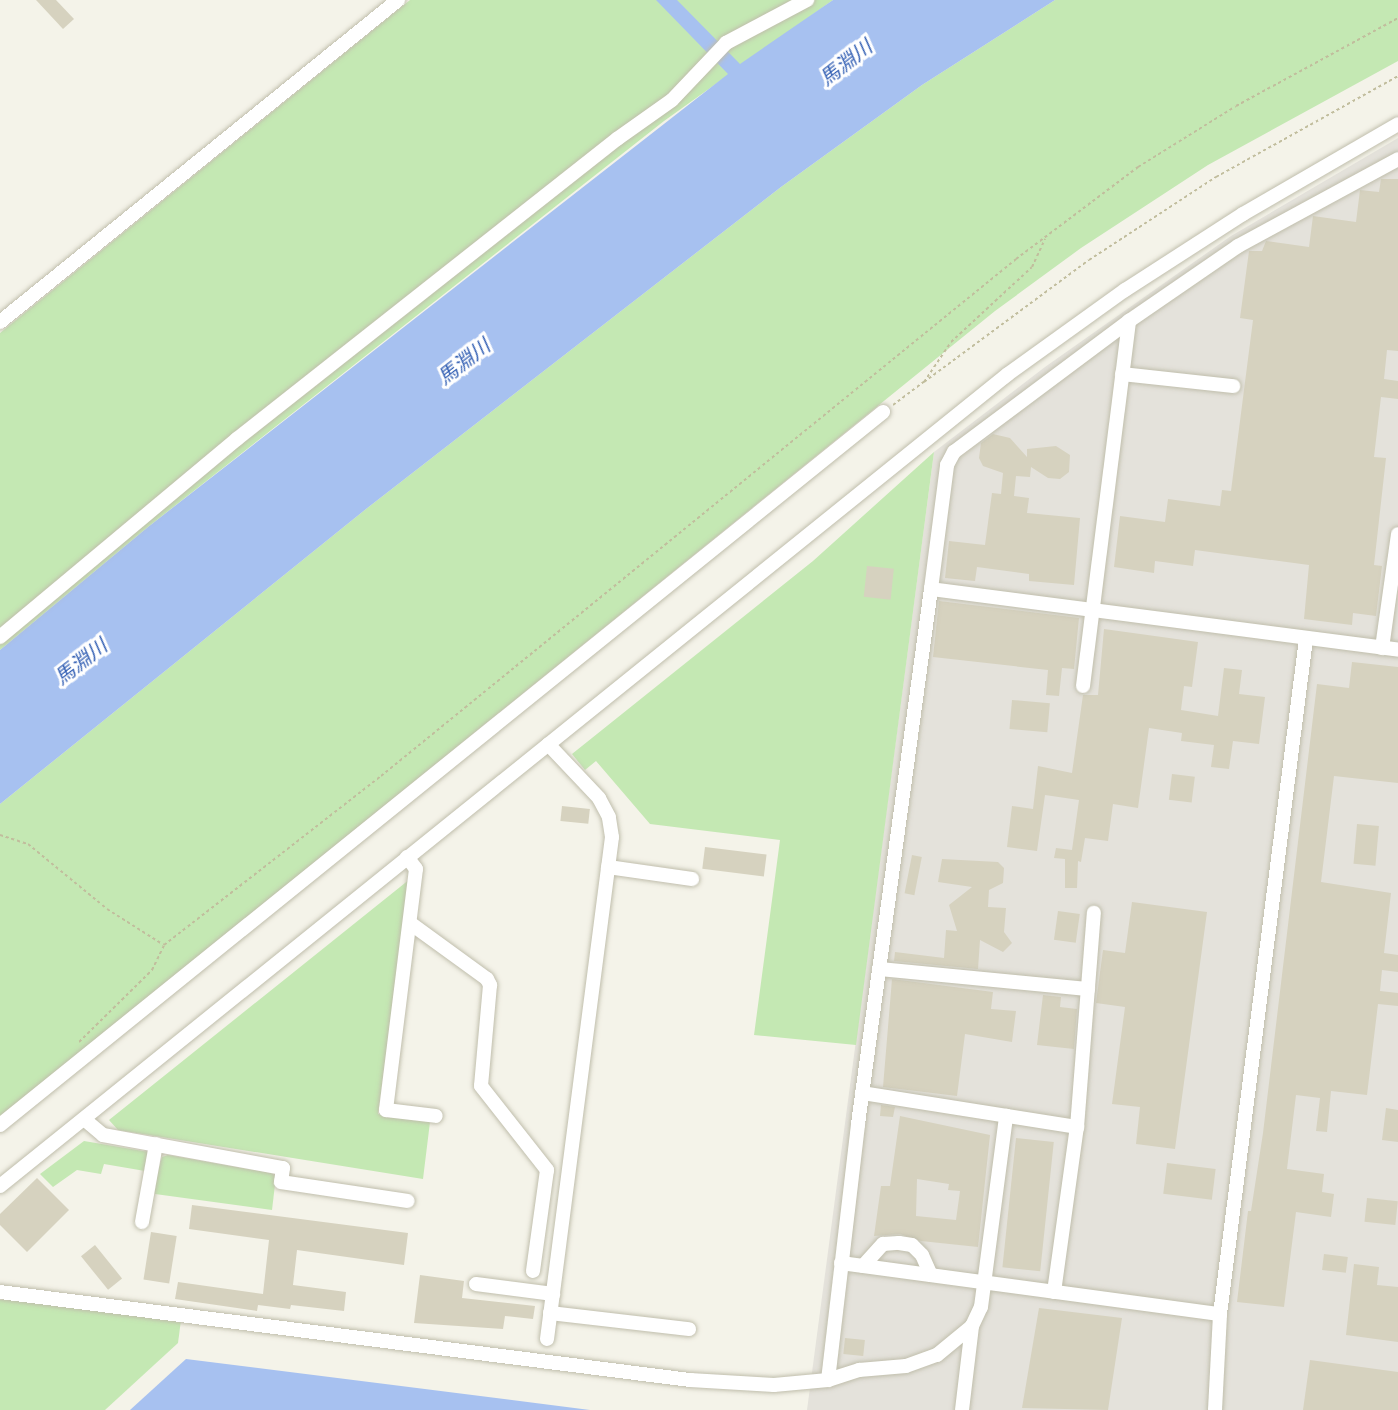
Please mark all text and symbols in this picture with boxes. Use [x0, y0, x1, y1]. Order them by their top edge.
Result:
water label: 馬淵川 [815, 35, 877, 91]
water label: 馬淵川 [433, 334, 495, 390]
water label: 馬淵川 [50, 634, 112, 690]

